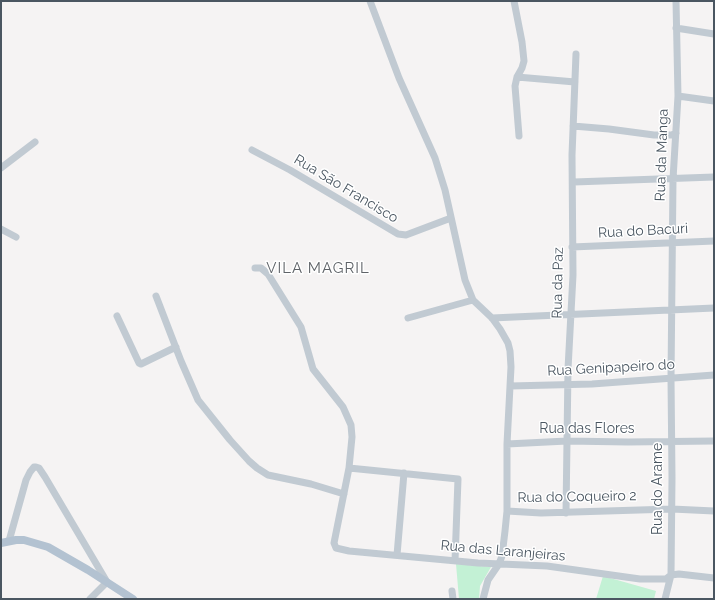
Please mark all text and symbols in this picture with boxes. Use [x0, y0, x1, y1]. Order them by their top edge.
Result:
street label: Rua da Manga [652, 108, 672, 202]
street label: Rua São Francisco [291, 151, 401, 227]
street label: Rua do Bacuri [598, 220, 688, 242]
street label: Rua da Paz [549, 247, 567, 319]
district label: VILA MAGRIL [266, 259, 370, 277]
street label: Rua Genipapeiro do [547, 356, 675, 380]
street label: Rua das Flores [539, 421, 635, 437]
street label: Rua do Arame [650, 443, 666, 535]
street label: Rua do Coqueiro 2 [517, 488, 637, 506]
street label: Rua das Laranjeiras [440, 537, 566, 565]

